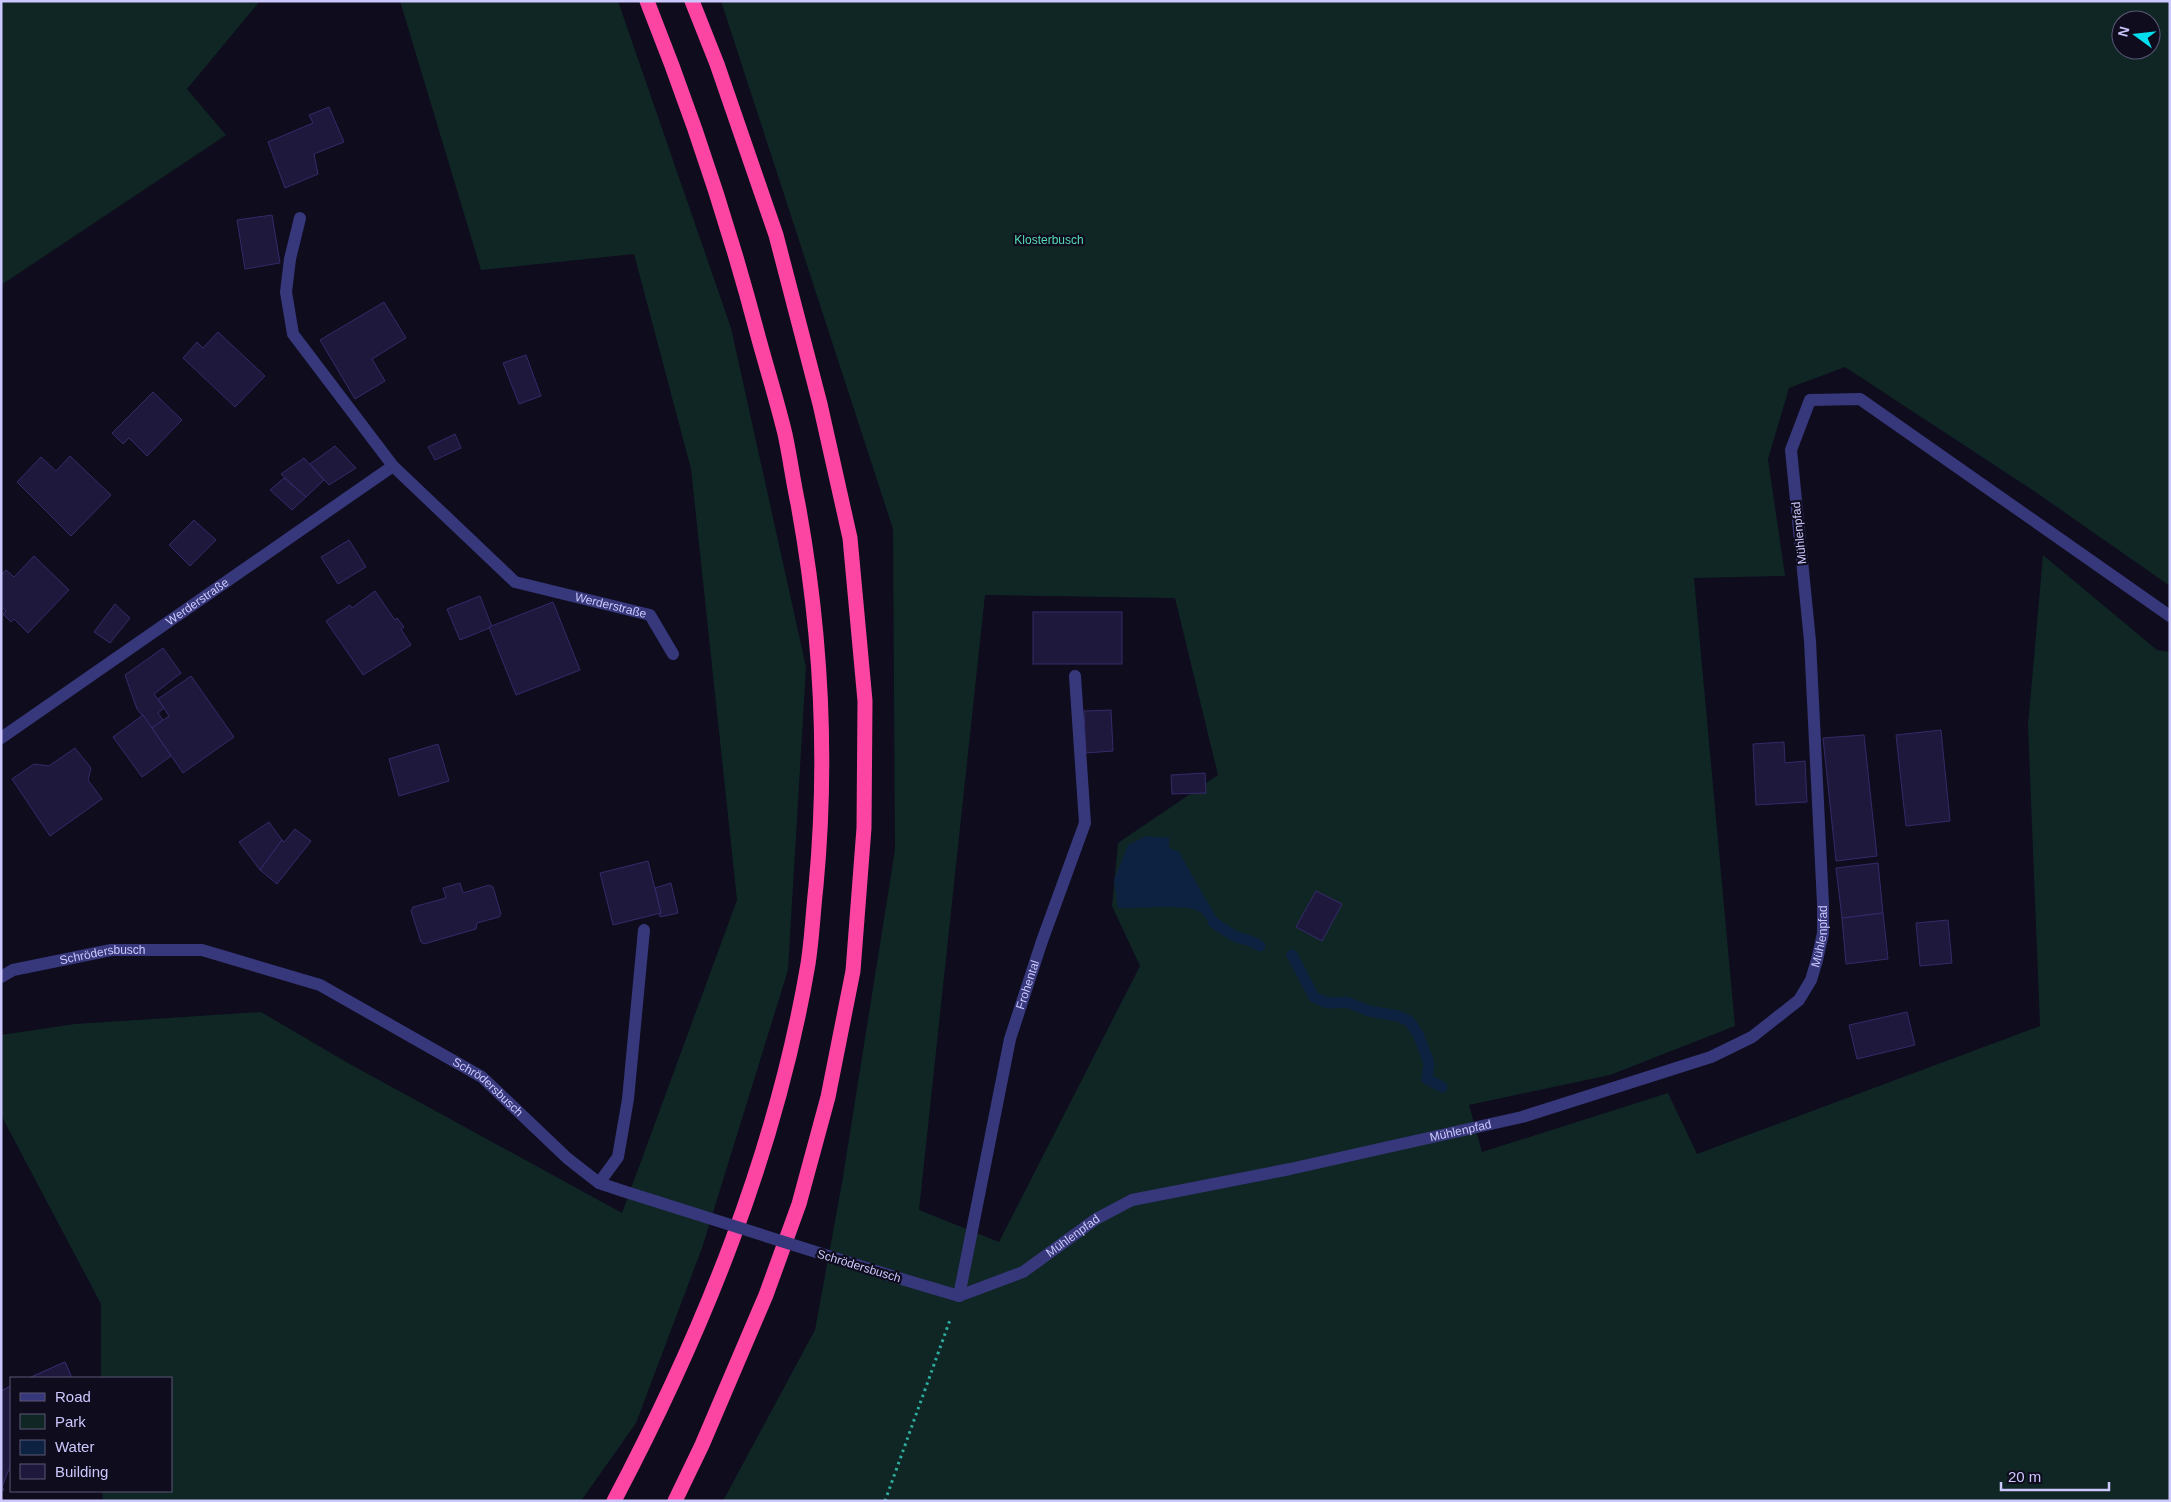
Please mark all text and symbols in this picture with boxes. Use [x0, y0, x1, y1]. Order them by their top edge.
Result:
north arrow [2111, 10, 2161, 60]
text: N [2114, 25, 2132, 39]
park label: Klosterbusch [1014, 233, 1084, 247]
street label: Mühlenpfad [1789, 501, 1809, 565]
street label: Werderstraße [163, 575, 232, 628]
street label: Werderstraße [573, 590, 648, 621]
street label: Mühlenpfad [1808, 905, 1830, 969]
street label: Schrödersbusch [58, 943, 146, 967]
street label: Frohental [1013, 959, 1042, 1011]
street label: Schrödersbusch [450, 1055, 526, 1119]
street label: Mühlenpfad [1428, 1117, 1493, 1144]
street label: Mühlenpfad [1043, 1212, 1102, 1260]
street label: Schrödersbusch [815, 1247, 903, 1285]
legend [10, 1377, 172, 1492]
text: Road [55, 1388, 91, 1405]
text: Park [55, 1413, 86, 1430]
text: Water [55, 1438, 94, 1455]
scale bar [2001, 1460, 2108, 1492]
text: Building [55, 1463, 108, 1480]
text: 20 m [2008, 1468, 2041, 1485]

